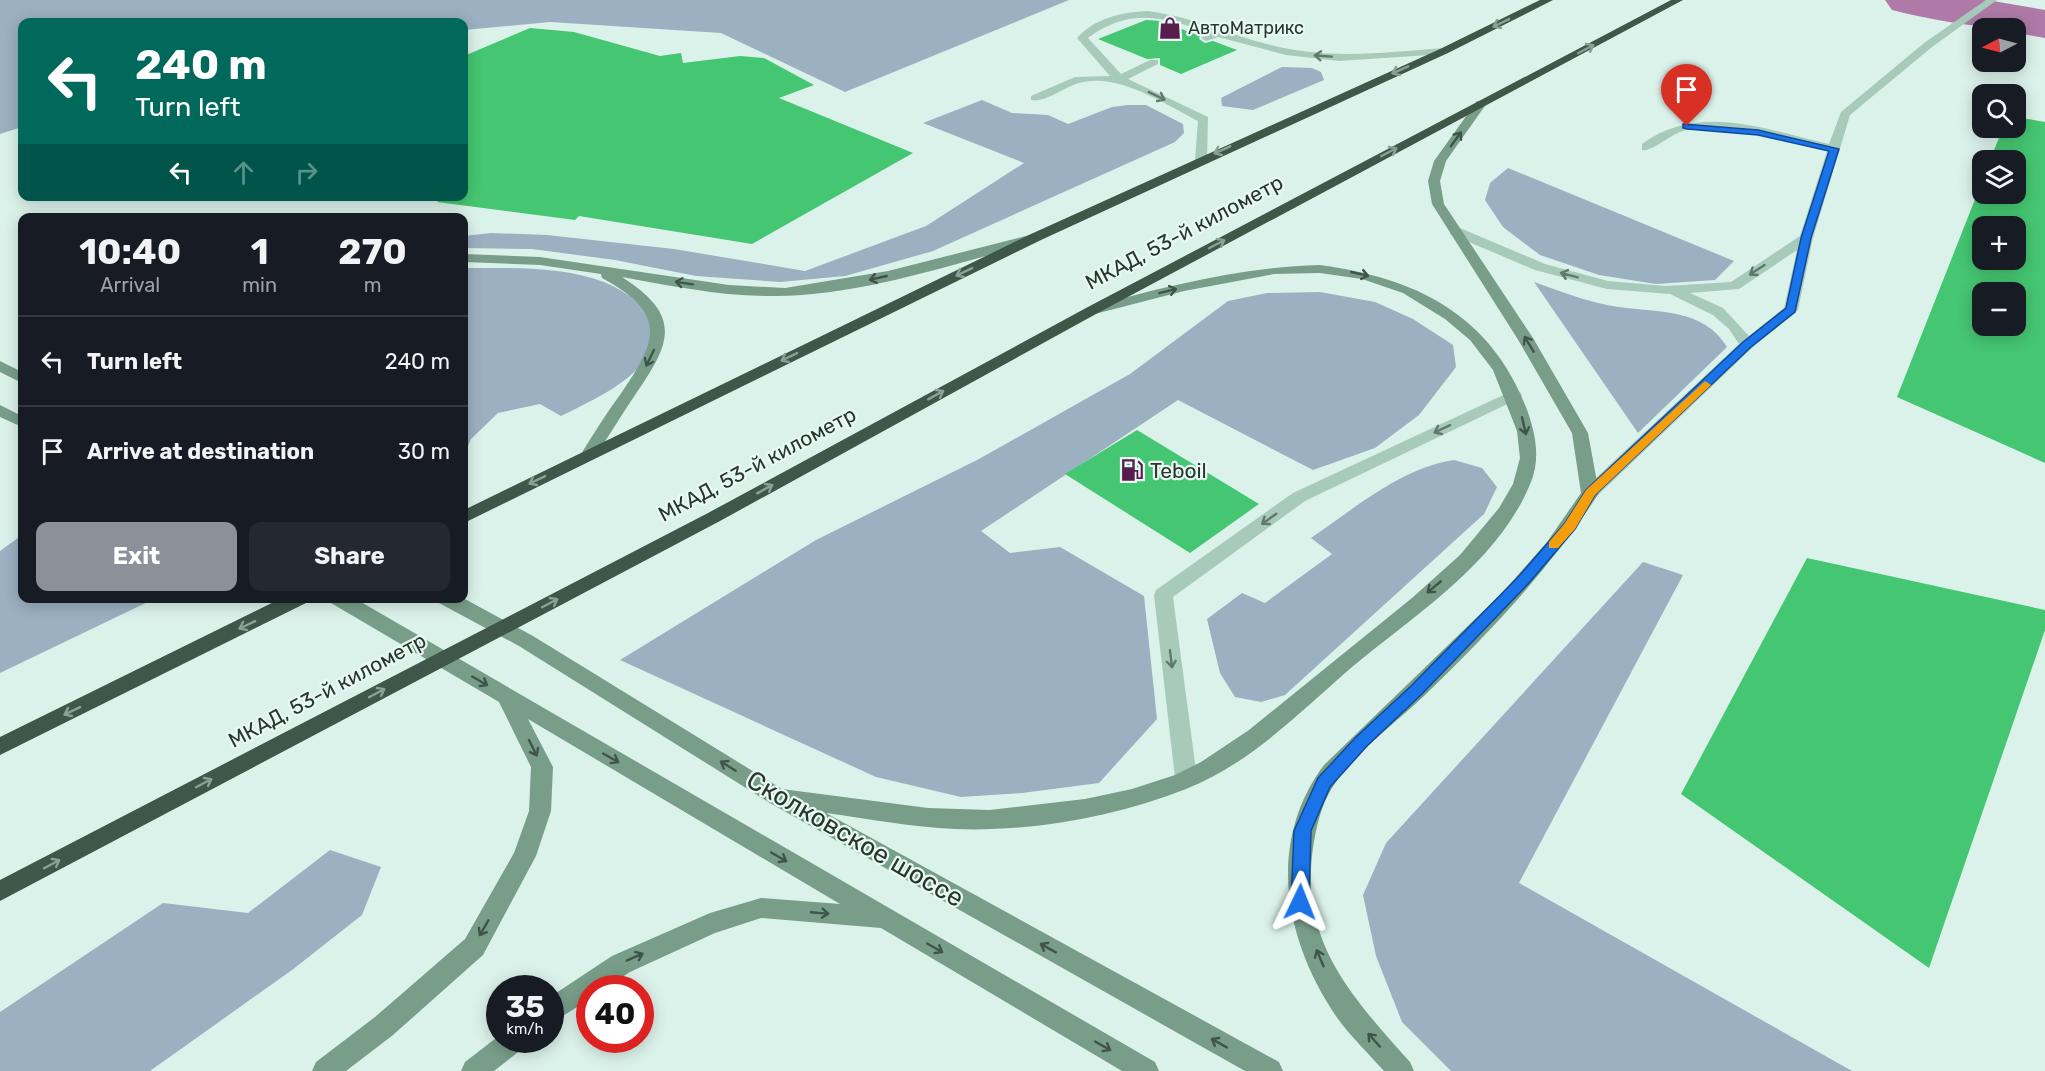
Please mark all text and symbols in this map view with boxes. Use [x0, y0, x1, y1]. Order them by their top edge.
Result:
shop icon: АвтоМатрикс [1157, 15, 1183, 41]
place label: АвтоМатрикс [1188, 17, 1304, 39]
one-way arrow [1492, 18, 1510, 29]
north arrow [1972, 18, 2026, 72]
map controls [1972, 18, 2026, 336]
text: 240 m [135, 40, 267, 90]
icon: left [36, 42, 114, 120]
one-way arrow [1577, 43, 1594, 55]
one-way arrow [1314, 51, 1334, 62]
pin [1661, 64, 1712, 126]
one-way arrow [1392, 65, 1410, 77]
icon: arrive [1670, 73, 1703, 106]
button: search [1972, 84, 2026, 138]
text: Turn left [135, 91, 240, 123]
one-way arrow [1147, 91, 1165, 103]
one-way arrow [1450, 132, 1462, 148]
one-way arrow [1214, 145, 1232, 157]
one-way arrow [1380, 146, 1397, 158]
button: layers [1972, 150, 2026, 204]
icon: left [164, 156, 197, 189]
icon: ahead [227, 156, 260, 189]
icon: right [290, 156, 323, 189]
street label: МКАД, 53-й километр [1081, 169, 1287, 295]
button: + [1972, 216, 2026, 270]
text: 10:40 [79, 230, 181, 273]
text: 1 [251, 230, 269, 273]
text: 270 [338, 230, 407, 273]
one-way arrow [1208, 238, 1225, 250]
one-way arrow [1750, 264, 1766, 276]
one-way arrow [956, 266, 974, 278]
one-way arrow [1560, 268, 1579, 280]
one-way arrow [1350, 269, 1369, 280]
one-way arrow [868, 272, 887, 284]
text: Arrival [100, 273, 160, 297]
text: min [242, 273, 277, 297]
text: m [364, 273, 381, 297]
one-way arrow [675, 277, 695, 288]
button: − [1972, 282, 2026, 336]
one-way arrow [1158, 285, 1177, 297]
one-way arrow [1522, 336, 1534, 353]
icon: left [36, 345, 69, 378]
text: Turn left [87, 348, 182, 375]
text: 240 m [385, 348, 450, 375]
one-way arrow [644, 348, 656, 366]
one-way arrow [780, 352, 798, 364]
one-way arrow [927, 389, 944, 401]
street label: МКАД, 53-й километр [654, 401, 860, 527]
one-way arrow [1519, 416, 1530, 435]
one-way arrow [1433, 424, 1451, 436]
icon: arrive [36, 435, 69, 468]
text: Arrive at destination [87, 438, 314, 465]
text: 30 m [398, 438, 450, 465]
fuel station icon: Teboil [1119, 457, 1145, 483]
place label: Teboil [1150, 458, 1207, 483]
one-way arrow [528, 475, 546, 487]
one-way arrow [756, 483, 773, 495]
one-way arrow [1262, 512, 1278, 525]
button: Exit [36, 522, 237, 591]
button: Share [249, 522, 450, 591]
one-way arrow [1426, 580, 1442, 593]
one-way arrow [541, 597, 558, 609]
one-way arrow [238, 619, 256, 631]
street label: МКАД, 53-й километр [224, 627, 430, 753]
one-way arrow [1166, 649, 1177, 668]
one-way arrow [471, 675, 488, 687]
one-way arrow [368, 687, 385, 699]
one-way arrow [64, 706, 82, 718]
one-way arrow [527, 739, 539, 757]
one-way arrow [602, 752, 619, 764]
one-way arrow [720, 760, 737, 772]
street label: Сколковское шоссе [741, 764, 969, 914]
one-way arrow [195, 777, 213, 789]
one-way arrow [770, 851, 787, 863]
one-way arrow [42, 857, 60, 869]
position arrow [1268, 870, 1332, 934]
one-way arrow [810, 908, 830, 919]
one-way arrow [478, 919, 490, 936]
one-way arrow [926, 942, 943, 954]
one-way arrow [1040, 942, 1057, 954]
one-way arrow [1314, 950, 1325, 968]
one-way arrow [625, 951, 643, 963]
speed limit sign: 40 [576, 975, 654, 1053]
text: 35 [505, 989, 545, 1025]
text: km/h [506, 1020, 544, 1038]
one-way arrow [1367, 1033, 1381, 1048]
one-way arrow [1210, 1036, 1227, 1048]
one-way arrow [1094, 1040, 1111, 1052]

